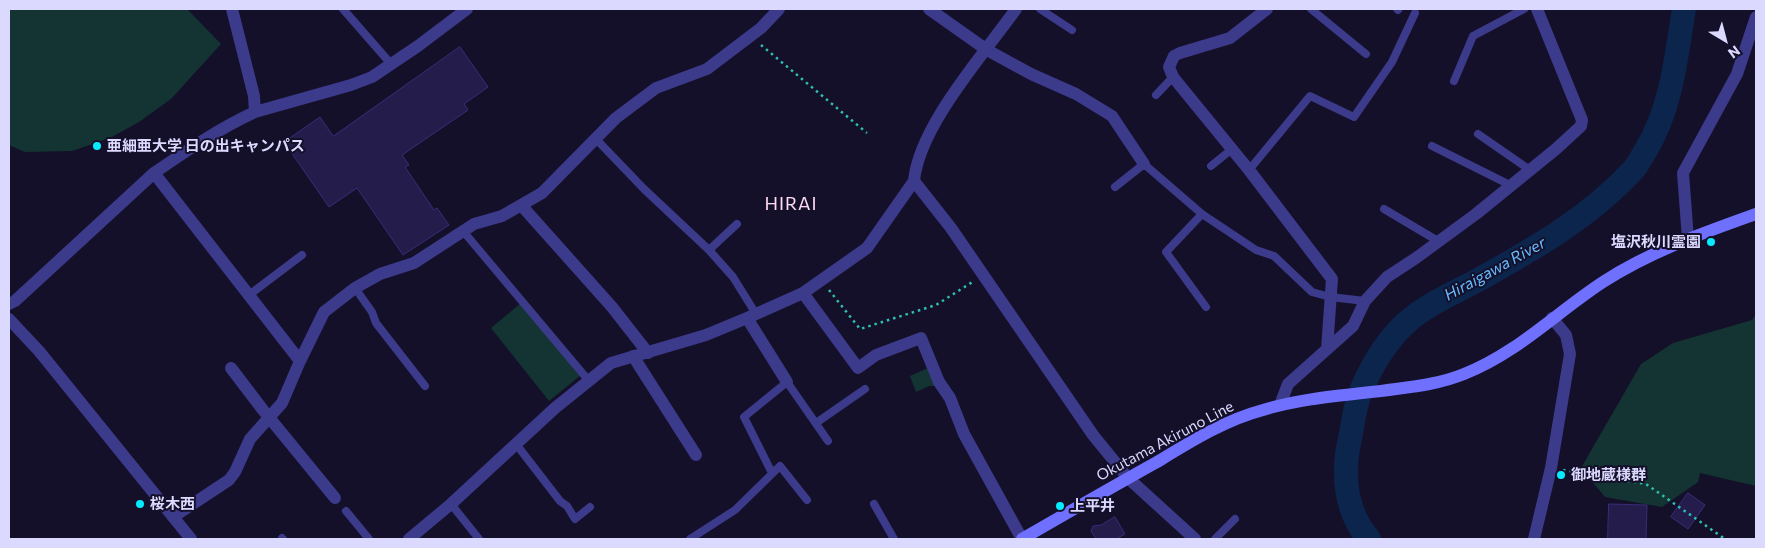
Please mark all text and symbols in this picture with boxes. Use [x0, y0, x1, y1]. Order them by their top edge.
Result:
north arrow [1700, 15, 1750, 65]
text: N [1725, 42, 1744, 62]
place label: 亜細亜大学 日の出キャンパス [107, 137, 305, 155]
marker: 亜細亜大学 日の出キャンパス [91, 140, 103, 152]
district label: HIRAI [764, 193, 818, 215]
water label: Hiraigawa River [1441, 233, 1549, 305]
place label: 塩沢秋川霊園 [1611, 233, 1701, 251]
marker: 塩沢秋川霊園 [1705, 236, 1717, 248]
street label: Okutama Akiruno Line [1093, 397, 1237, 485]
place label: 御地蔵様群 [1571, 466, 1646, 484]
marker: 御地蔵様群 [1555, 469, 1567, 481]
place label: 桜木西 [150, 495, 195, 513]
place label: 上平井 [1070, 497, 1115, 515]
marker: 桜木西 [134, 498, 146, 510]
marker: 上平井 [1054, 500, 1066, 512]

